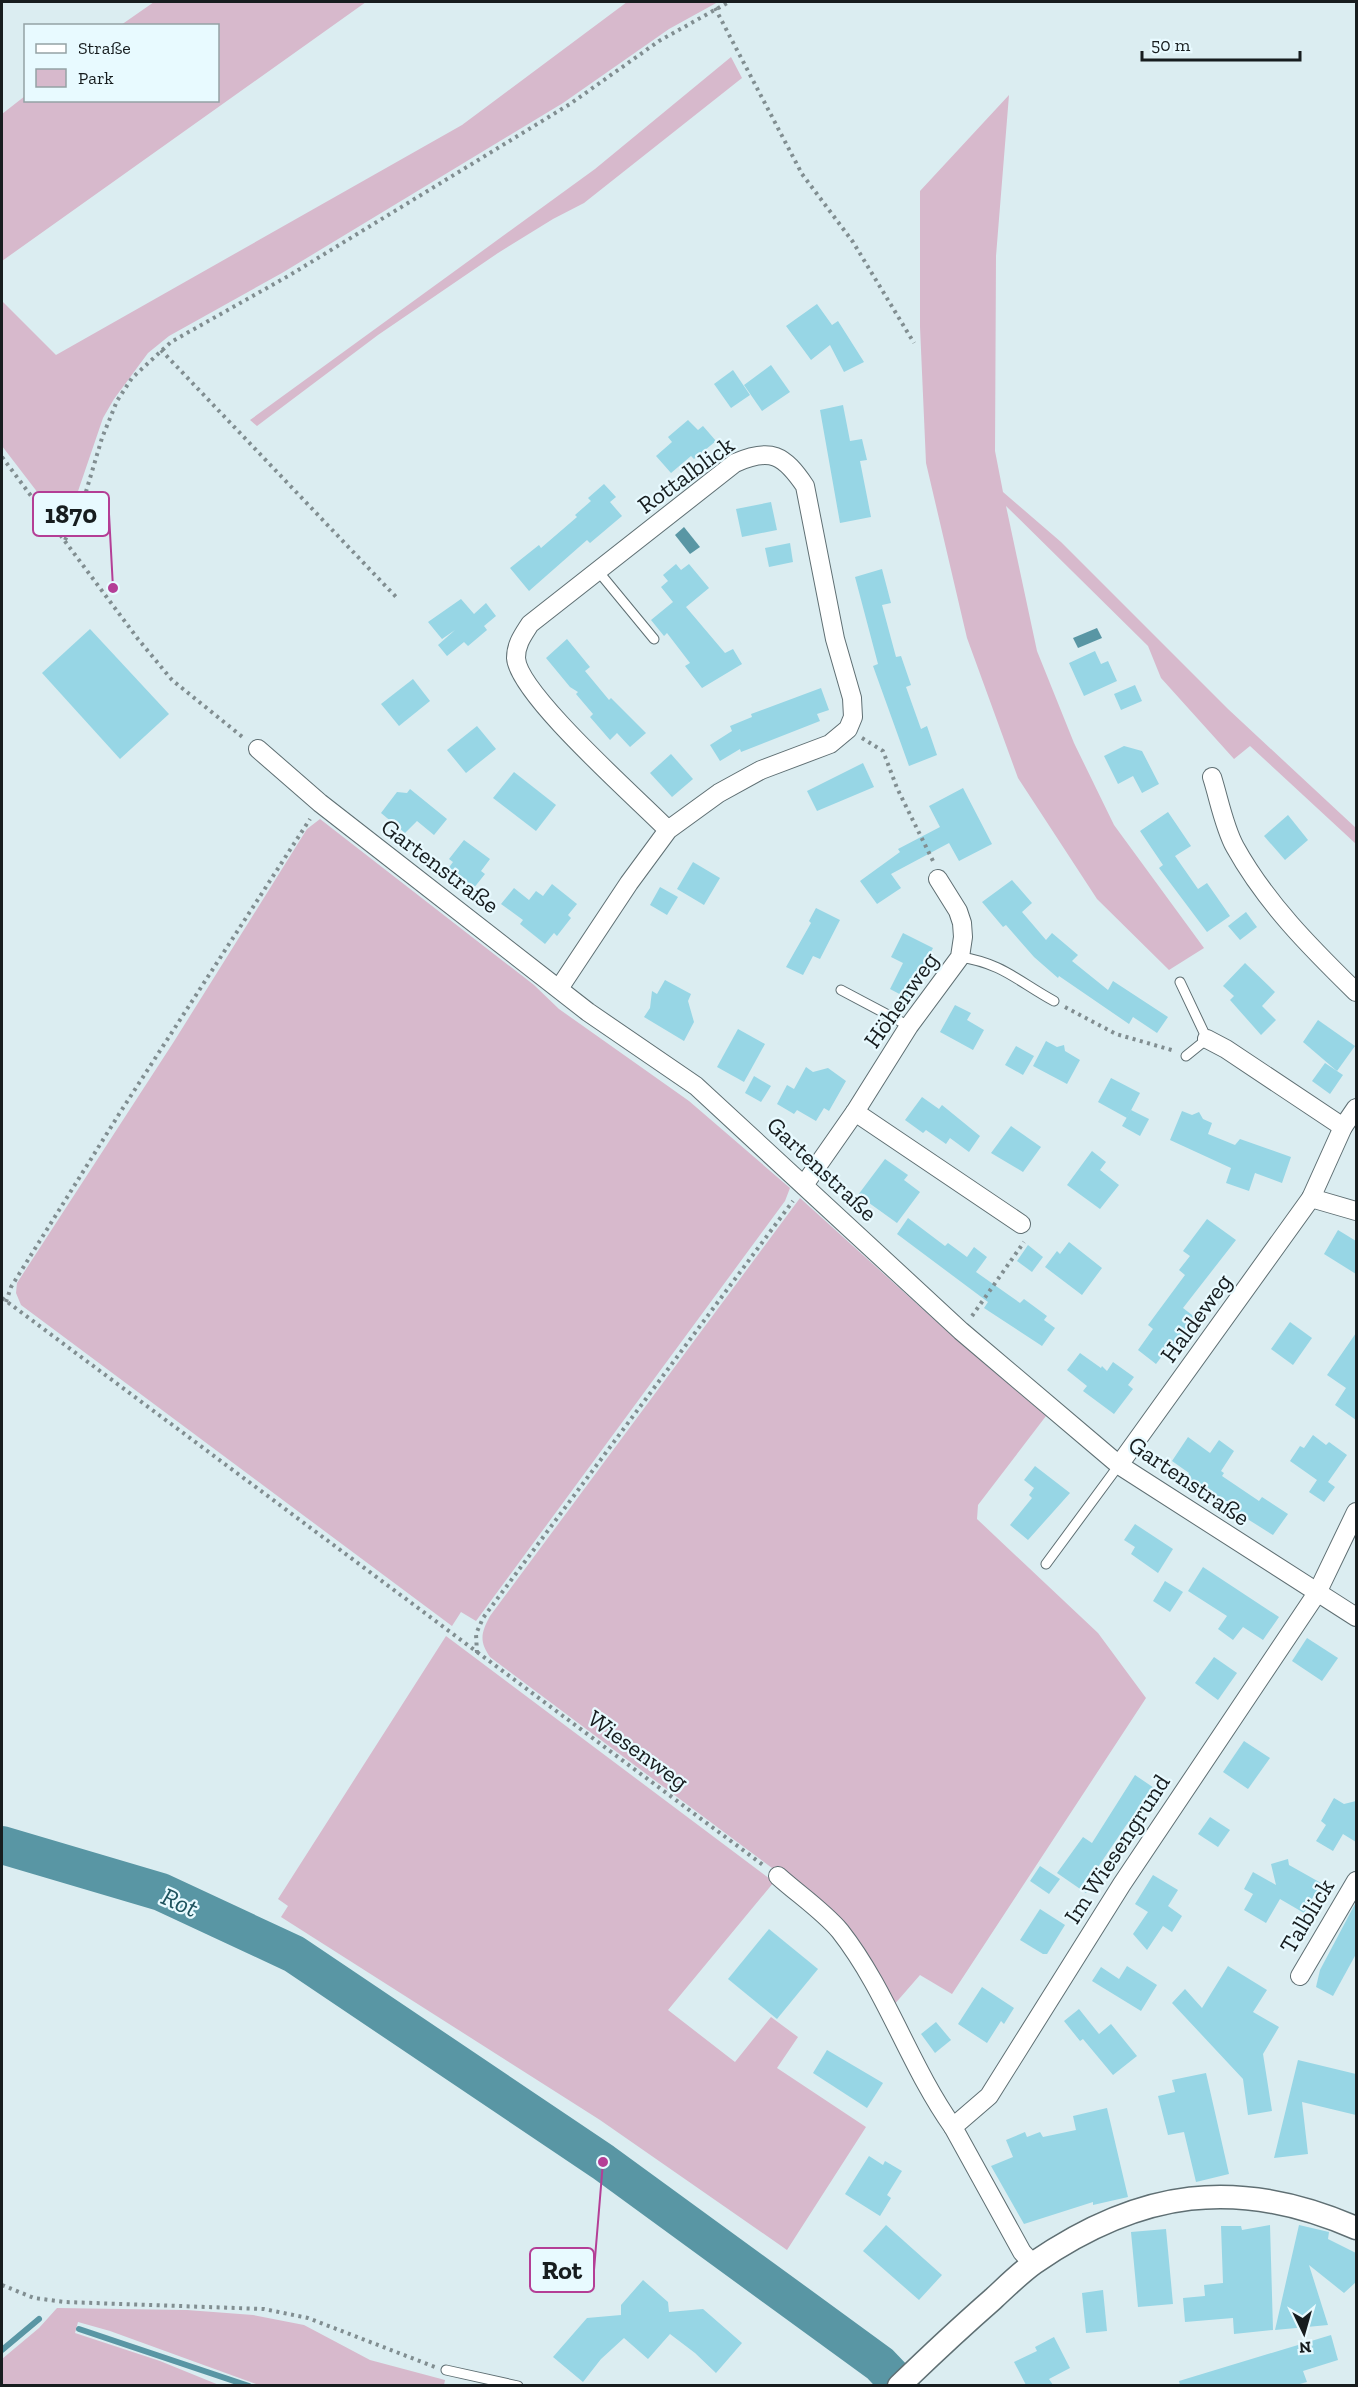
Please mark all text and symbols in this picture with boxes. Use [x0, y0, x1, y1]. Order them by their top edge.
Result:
legend [24, 24, 219, 102]
scale bar [1142, 24, 1300, 62]
text: 50 m [1151, 34, 1191, 56]
text: Straße [78, 37, 131, 59]
text: Park [78, 67, 114, 89]
street label: Rottalblick [632, 430, 740, 519]
callout: 1870 [33, 492, 109, 536]
text: 1870 [45, 498, 97, 530]
street label: Gartenstraße [376, 812, 505, 919]
street label: Höhenweg [857, 946, 944, 1053]
street label: Gartenstraße [761, 1110, 884, 1227]
street label: Haldeweg [1154, 1268, 1237, 1368]
street label: Gartenstraße [1123, 1429, 1256, 1532]
street label: Wiesenweg [582, 1703, 694, 1796]
street label: Im Wiesengrund [1058, 1769, 1176, 1929]
street label: Talblick [1273, 1873, 1340, 1958]
water label: Rot [157, 1880, 203, 1924]
callout: Rot [530, 2248, 594, 2292]
text: Rot [542, 2254, 583, 2286]
north arrow [1274, 2303, 1334, 2363]
text: N [1298, 2337, 1312, 2357]

